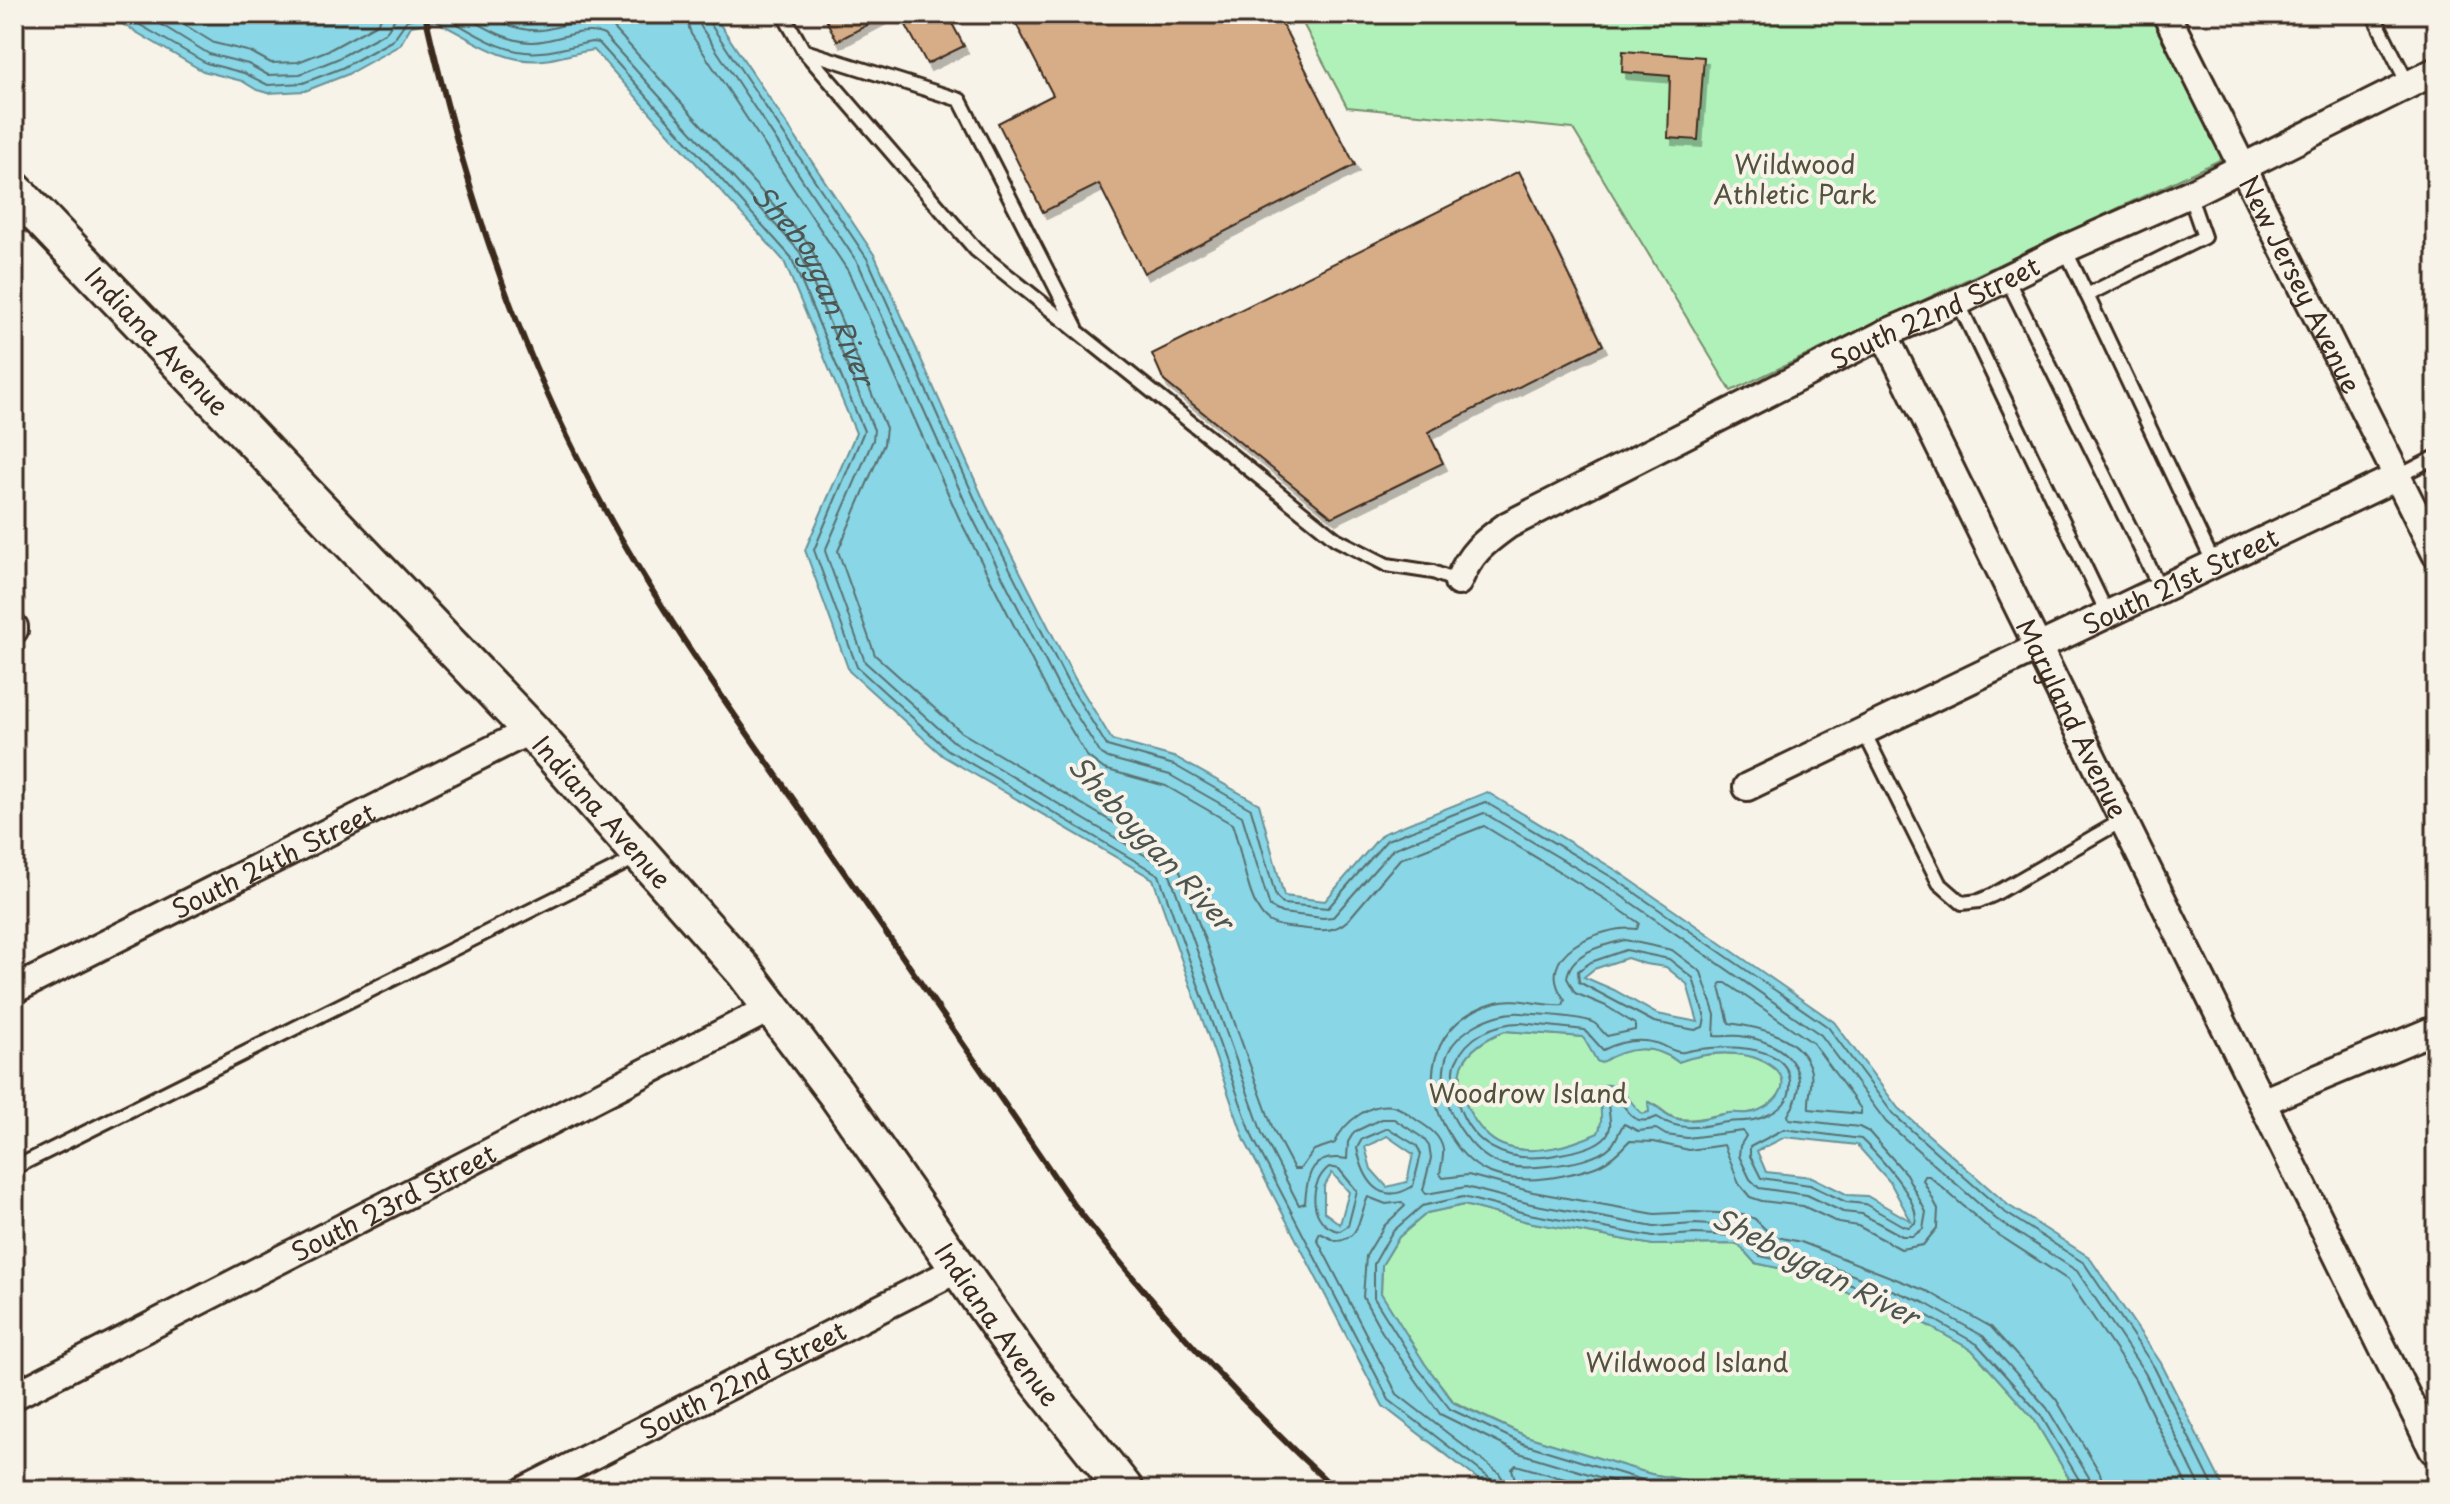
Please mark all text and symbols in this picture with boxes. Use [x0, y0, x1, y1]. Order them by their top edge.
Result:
park label: Wildwood Athletic Park [1713, 144, 1877, 213]
street label: New Jersey Avenue [2230, 168, 2372, 400]
water label: Sheboygan River [743, 174, 889, 394]
street label: South 22nd Street [1823, 245, 2046, 378]
street label: Indiana Avenue [77, 257, 239, 424]
street label: South 21st Street [2075, 517, 2284, 643]
street label: Maryland Avenue [2007, 612, 2139, 824]
street label: Indiana Avenue [524, 726, 681, 897]
water label: Sheboygan River [1059, 745, 1247, 942]
street label: South 24th Street [165, 792, 382, 927]
park label: Woodrow Island [1429, 1073, 1628, 1112]
street label: South 23rd Street [284, 1133, 502, 1270]
water label: Sheboygan River [1705, 1195, 1929, 1338]
street label: Indiana Avenue [926, 1234, 1070, 1414]
street label: South 22nd Street [632, 1310, 853, 1448]
park label: Wildwood Island [1586, 1342, 1789, 1381]

